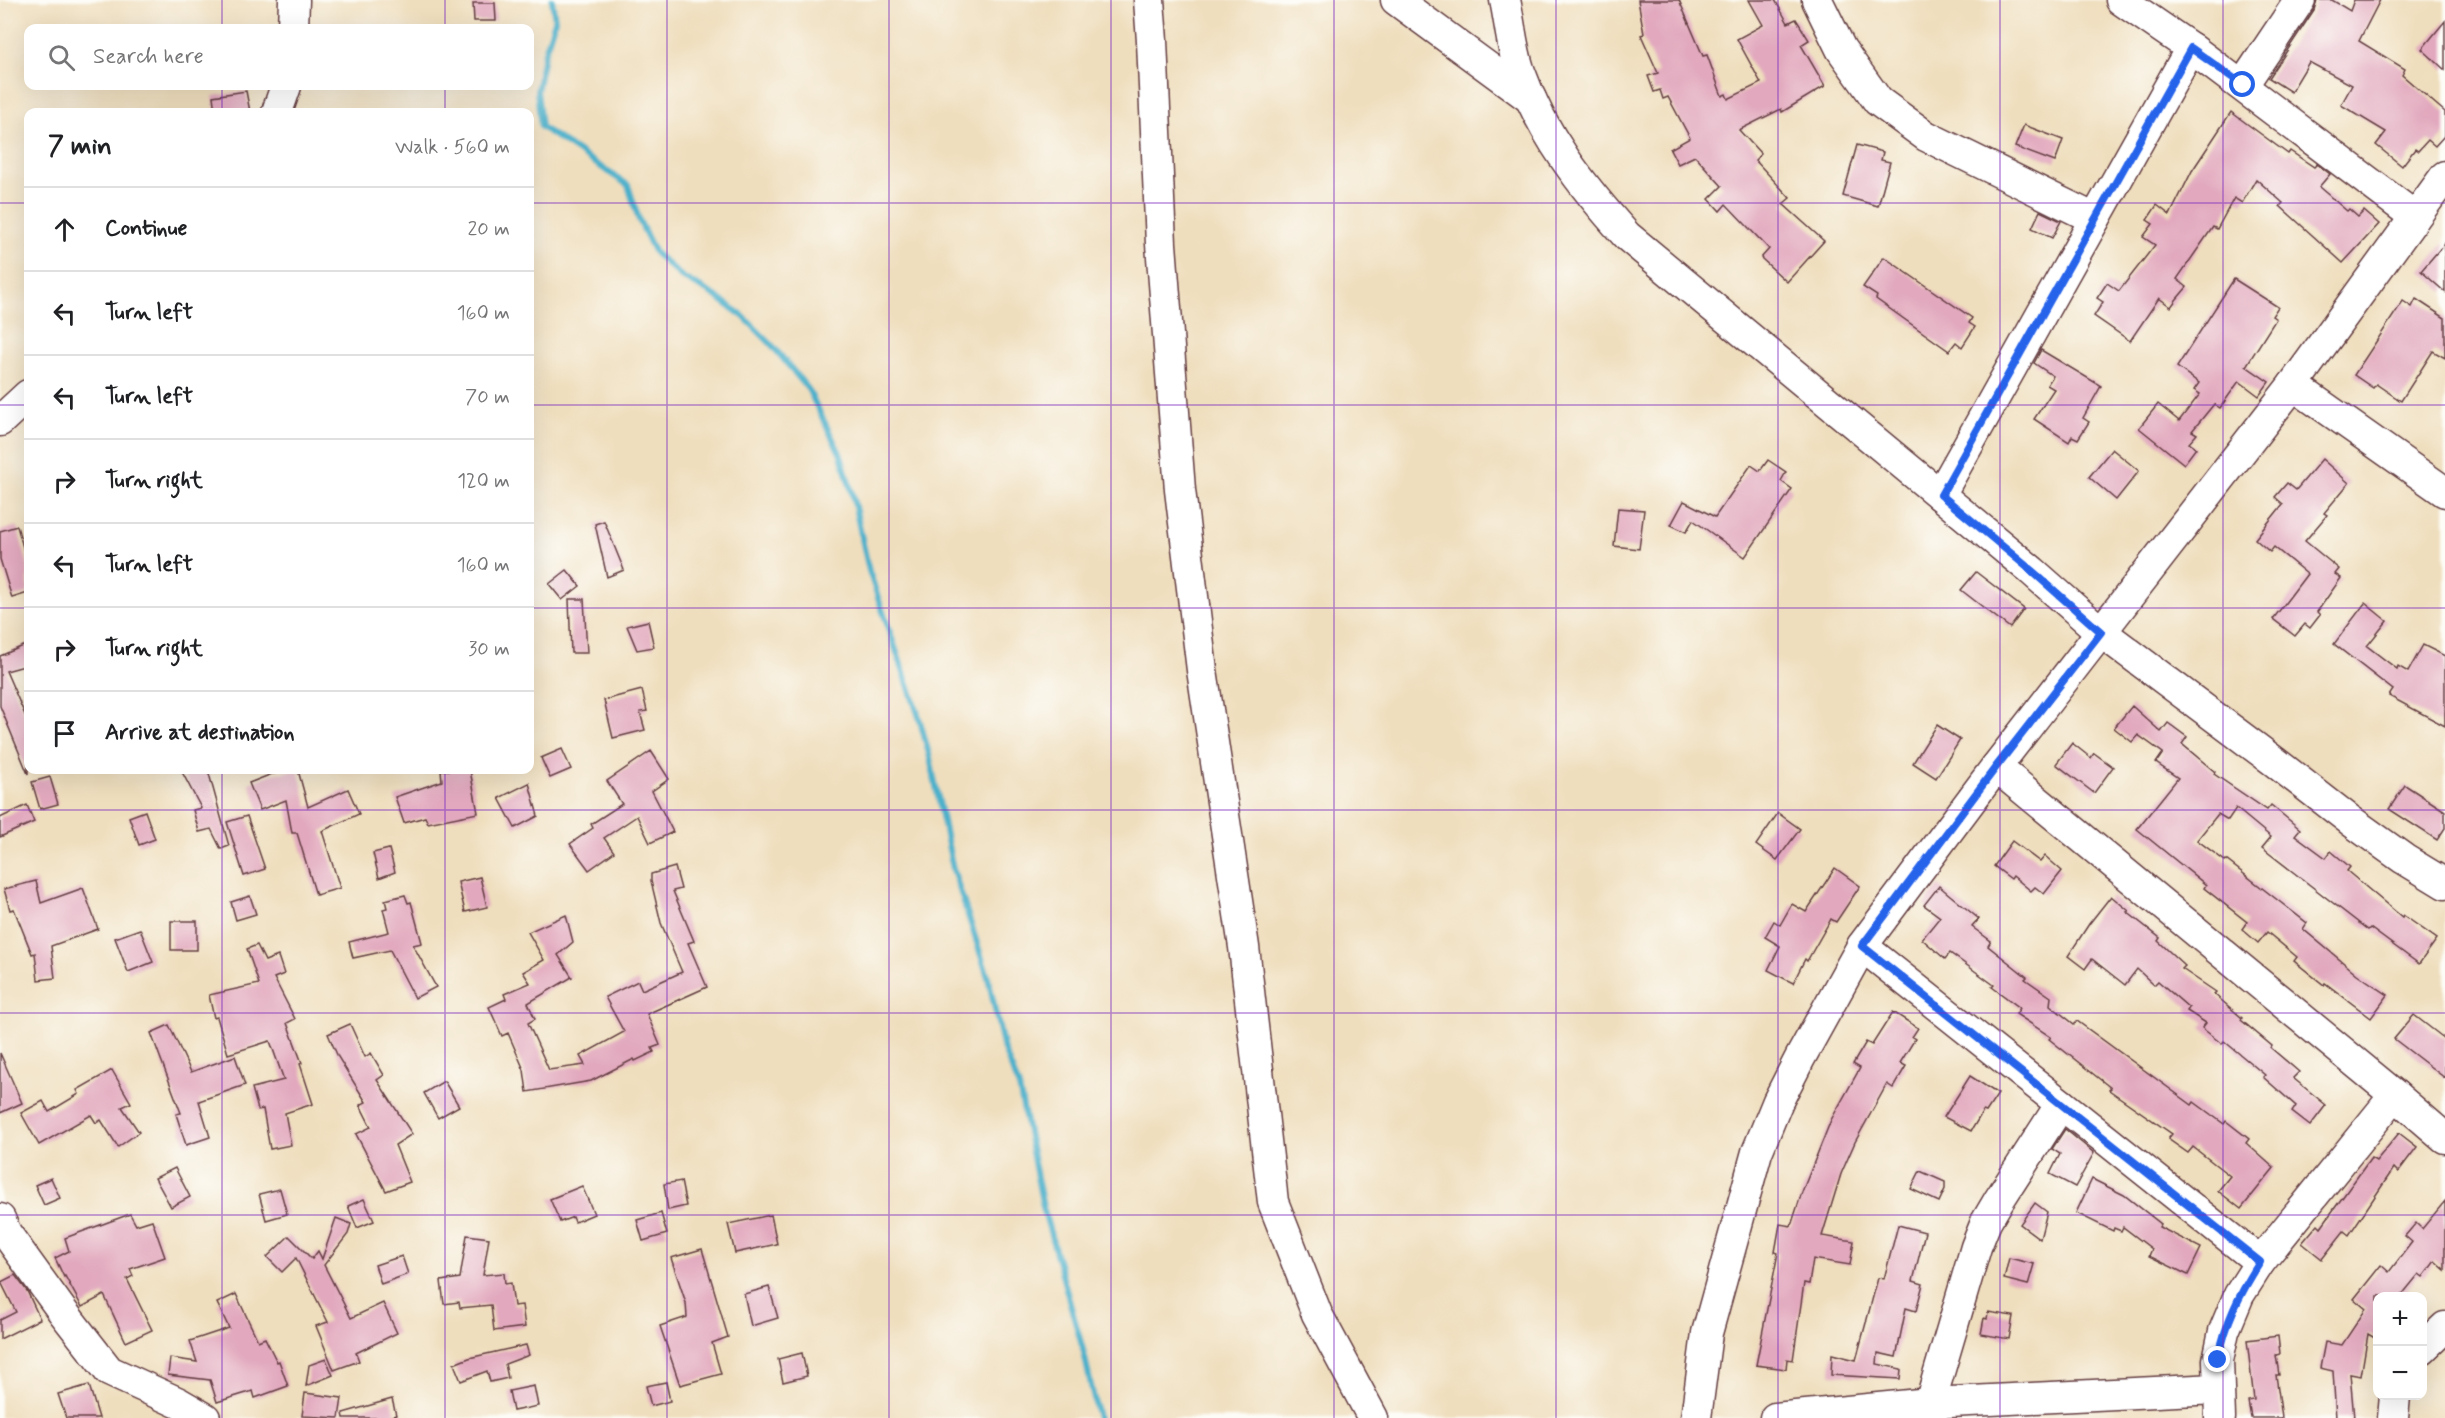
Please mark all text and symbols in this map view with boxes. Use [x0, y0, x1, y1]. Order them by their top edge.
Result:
search box [24, 24, 534, 90]
icon: search [45, 41, 78, 74]
text: Search here [93, 43, 204, 71]
route start [2229, 71, 2255, 97]
text: 7 min [48, 130, 112, 164]
text: Walk · 560 m [395, 134, 510, 161]
icon: ahead [48, 213, 81, 246]
text: Continue [105, 215, 187, 243]
text: 20 m [467, 216, 510, 243]
icon: left [48, 297, 81, 330]
text: Turn left [105, 299, 193, 327]
text: 160 m [457, 300, 510, 327]
icon: left [48, 381, 81, 414]
text: Turn left [105, 383, 193, 411]
text: 70 m [465, 384, 510, 411]
icon: right [48, 465, 81, 498]
text: Turn right [105, 467, 203, 495]
text: 120 m [457, 468, 510, 495]
icon: left [48, 549, 81, 582]
text: Turn left [105, 551, 193, 579]
text: 160 m [457, 552, 510, 579]
icon: right [48, 633, 81, 666]
text: Turn right [105, 635, 203, 663]
text: 30 m [468, 636, 510, 663]
icon: arrive [48, 717, 81, 750]
text: Arrive at destination [105, 719, 295, 747]
map controls [2373, 1292, 2427, 1400]
button: + [2373, 1292, 2427, 1346]
route end [2204, 1346, 2230, 1372]
button: − [2373, 1346, 2427, 1400]

